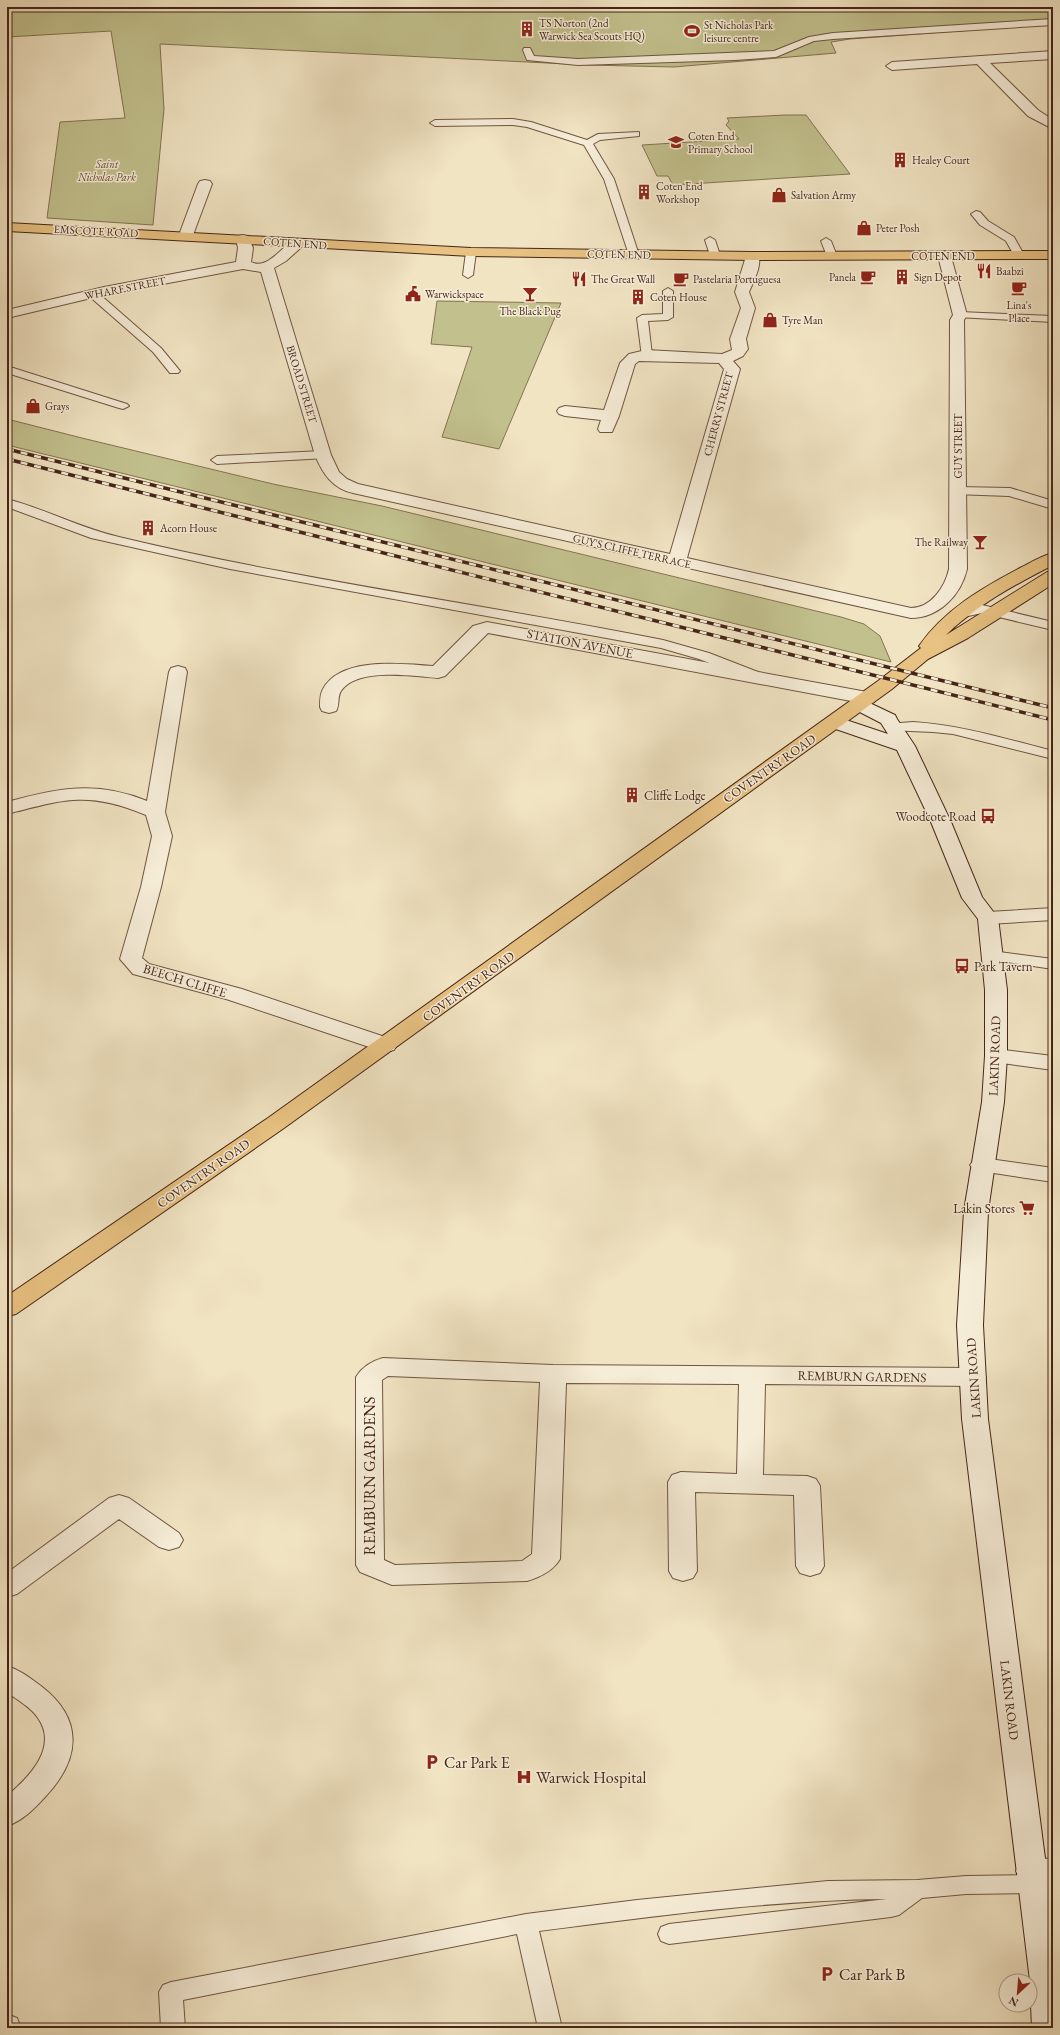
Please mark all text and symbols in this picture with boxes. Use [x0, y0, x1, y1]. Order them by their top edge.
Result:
place label: TS Norton (2nd Warwick Sea Scouts HQ) [539, 16, 645, 43]
place label: St Nicholas Park leisure centre [704, 18, 774, 45]
building icon: TS Norton (2nd Warwick Sea Scouts HQ) [518, 20, 536, 38]
sports icon: St Nicholas Park leisure centre [683, 22, 701, 40]
place label: Coten End Primary School [688, 129, 753, 156]
school or university icon: Coten End Primary School [667, 133, 685, 151]
building icon: Healey Court [891, 151, 909, 169]
place label: Healey Court [912, 153, 970, 167]
park label: Saint Nicholas Park [77, 157, 136, 184]
place label: Coten End Workshop [656, 179, 703, 206]
building icon: Coten End Workshop [635, 183, 653, 201]
shop icon: Salvation Army [770, 186, 788, 204]
place label: Salvation Army [791, 188, 856, 202]
shop icon: Peter Posh [855, 219, 873, 237]
place label: Peter Posh [876, 221, 920, 235]
street label: EMSCOTE ROAD [53, 222, 139, 240]
street label: COTEN END [263, 234, 327, 252]
street label: COTEN END [587, 246, 651, 262]
street label: COTEN END [911, 249, 975, 263]
restaurant icon: Baabzi [975, 262, 993, 280]
place label: Baabzi [996, 264, 1024, 278]
cafe icon: Panela [859, 268, 877, 286]
building icon: Sign Depot [893, 268, 911, 286]
restaurant icon: The Great Wall [570, 270, 588, 288]
cafe icon: Pastelaria Portuguesa [672, 270, 690, 288]
place label: Panela [829, 270, 857, 284]
place label: Sign Depot [914, 270, 962, 284]
place label: The Great Wall [591, 272, 656, 286]
place label: Pastelaria Portuguesa [693, 272, 782, 286]
street label: WHARF STREET [83, 273, 167, 303]
cafe icon: Lina's Place [1010, 279, 1028, 297]
public building icon: Warwickspace [404, 285, 422, 303]
bar icon: The Black Pug [521, 285, 539, 303]
place label: Warwickspace [425, 287, 485, 301]
building icon: Coten House [629, 288, 647, 306]
place label: Coten House [650, 290, 708, 304]
place label: Lina's Place [1006, 298, 1032, 325]
place label: The Black Pug [499, 304, 561, 318]
shop icon: Tyre Man [761, 311, 779, 329]
place label: Tyre Man [782, 313, 823, 327]
street label: BROAD STREET [284, 343, 321, 425]
street label: CHERRY STREET [700, 370, 736, 458]
shop icon: Grays [24, 397, 42, 415]
place label: Grays [45, 399, 70, 413]
street label: GUY STREET [951, 413, 965, 478]
building icon: Acorn House [139, 519, 157, 537]
place label: Acorn House [159, 521, 218, 535]
street label: GUY'S CLIFFE TERRACE [572, 531, 692, 571]
bar icon: The Railway [971, 533, 989, 551]
place label: The Railway [914, 535, 968, 549]
street label: STATION AVENUE [525, 625, 634, 662]
street label: COVENTRY ROAD [719, 730, 819, 807]
building icon: Cliffe Lodge [623, 786, 641, 804]
place label: Cliffe Lodge [644, 787, 706, 804]
bus stop icon: Woodcote Road [979, 807, 997, 825]
place label: Woodcote Road [896, 808, 976, 825]
street label: COVENTRY ROAD [419, 947, 518, 1026]
bus stop icon: Park Tavern [953, 957, 971, 975]
place label: Park Tavern [974, 958, 1033, 975]
street label: BEECH CLIFFE [141, 960, 229, 1001]
street label: LAKIN ROAD [985, 1015, 1004, 1096]
street label: COVENTRY ROAD [153, 1135, 253, 1212]
supermarket icon: Lakin Stores [1018, 1199, 1036, 1217]
place label: Lakin Stores [953, 1200, 1015, 1217]
street label: LAKIN ROAD [962, 1337, 985, 1419]
street label: REMBURN GARDENS [797, 1367, 927, 1386]
street label: REMBURN GARDENS [359, 1397, 380, 1555]
street label: LAKIN ROAD [996, 1659, 1023, 1741]
place label: Car Park E [444, 1752, 510, 1773]
parking icon: Car Park E [423, 1753, 441, 1771]
place label: Warwick Hospital [536, 1767, 647, 1788]
hospital icon: Warwick Hospital [515, 1768, 533, 1786]
place label: Car Park B [839, 1964, 905, 1985]
parking icon: Car Park B [818, 1965, 836, 1983]
north arrow [998, 1973, 1038, 2013]
text: N [1006, 1994, 1021, 2010]

